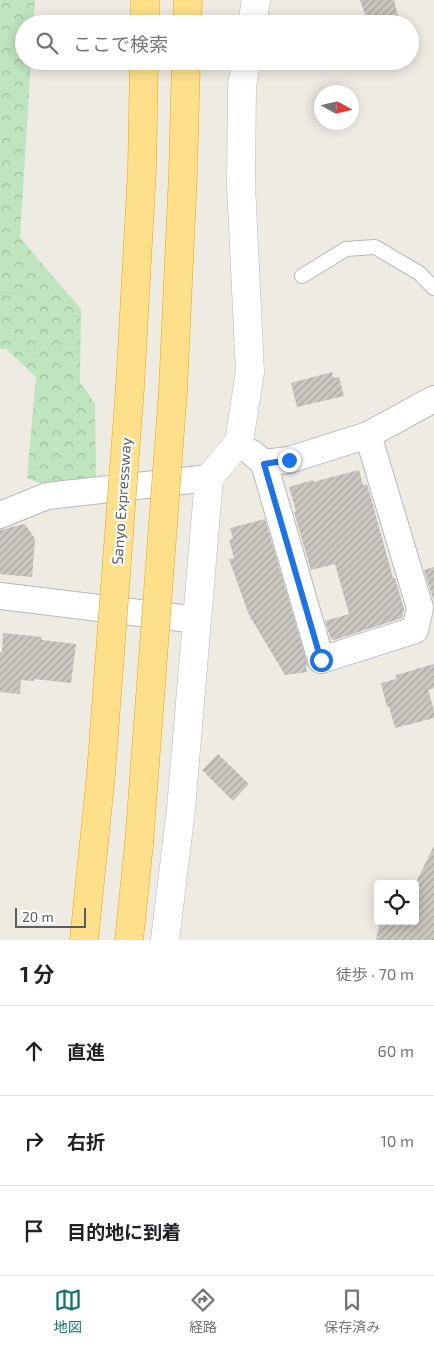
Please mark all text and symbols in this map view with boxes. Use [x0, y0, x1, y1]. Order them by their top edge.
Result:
search box [15, 15, 419, 70]
icon: search [33, 29, 61, 57]
text: ここで検索 [73, 32, 168, 55]
north arrow [314, 85, 359, 130]
street label: Sanyo Expressway [108, 437, 134, 565]
route end [278, 449, 301, 472]
route start [310, 649, 333, 672]
map controls [374, 880, 419, 925]
button: locate [374, 880, 419, 925]
scale bar [15, 905, 86, 928]
text: 20 m [22, 908, 54, 925]
text: 1 分 [20, 961, 55, 986]
text: 徒歩 · 70 m [336, 964, 414, 983]
icon: ahead [20, 1037, 48, 1065]
text: 直進 [67, 1040, 105, 1063]
text: 60 m [378, 1041, 414, 1060]
icon: right [20, 1127, 48, 1155]
text: 右折 [67, 1130, 105, 1153]
text: 10 m [380, 1131, 414, 1150]
icon: arrive [20, 1217, 48, 1245]
text: 目的地に到着 [67, 1220, 181, 1243]
tab: 地図 [54, 1286, 82, 1336]
tab: 経路 [189, 1286, 217, 1336]
tab: 保存済み [324, 1286, 380, 1336]

